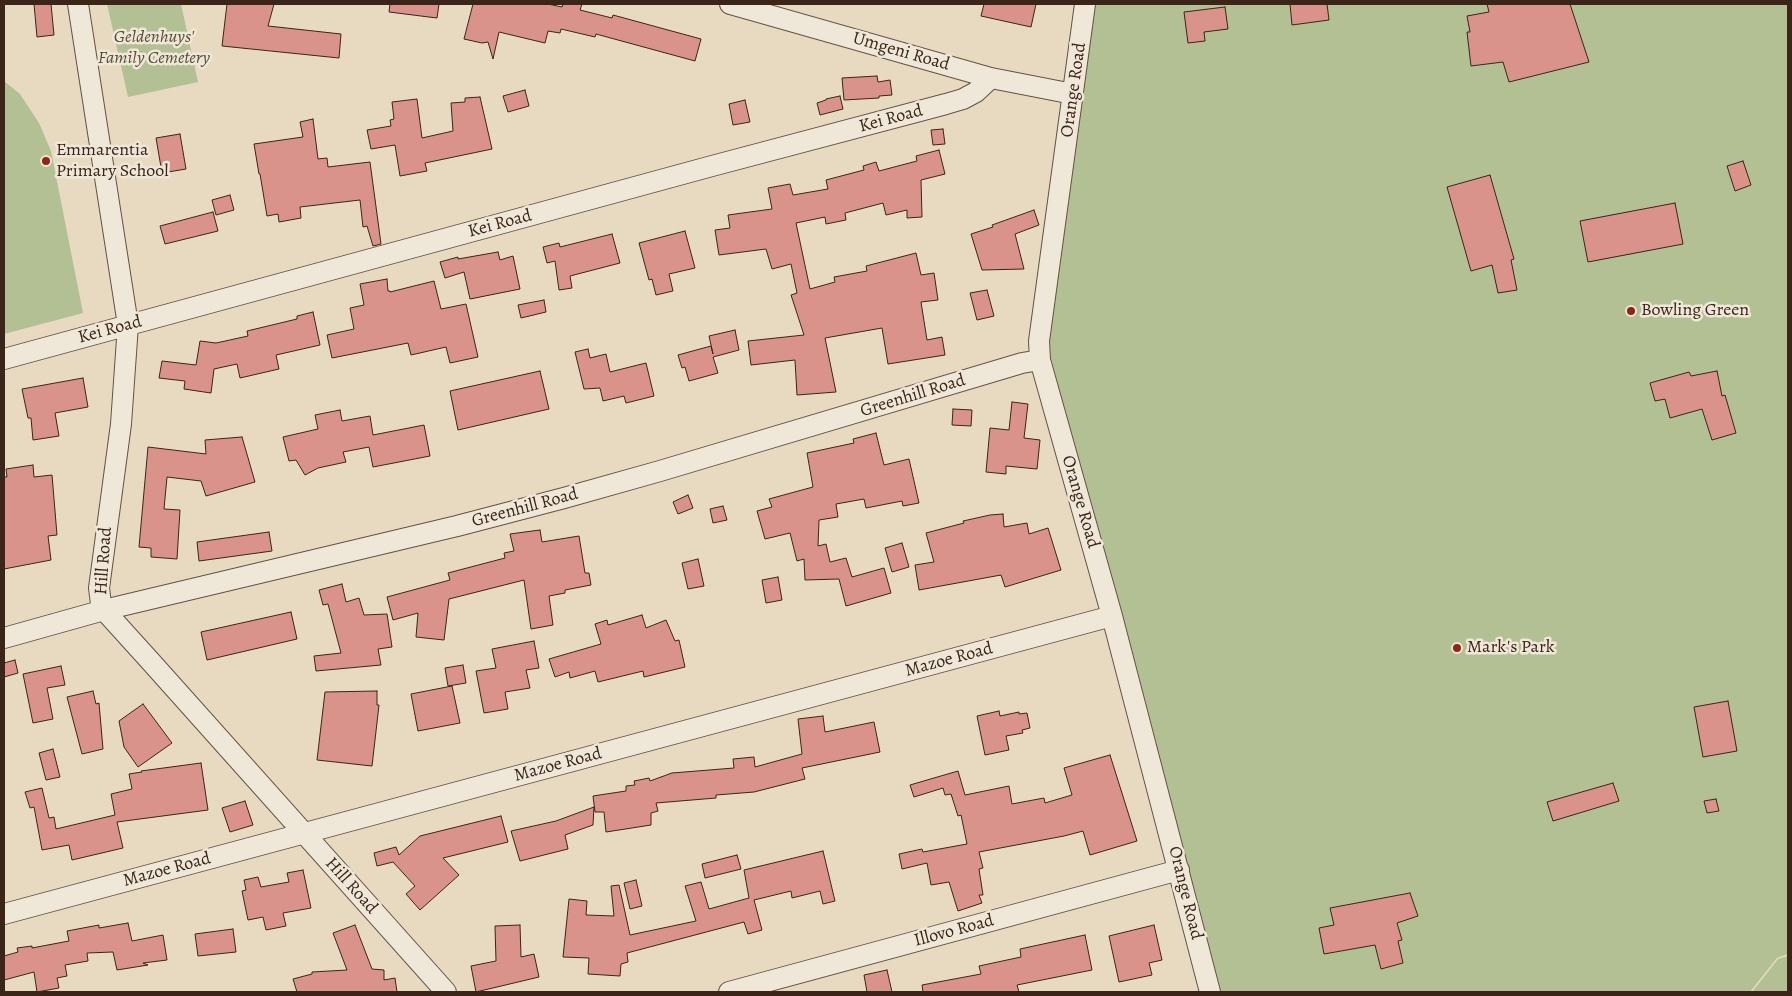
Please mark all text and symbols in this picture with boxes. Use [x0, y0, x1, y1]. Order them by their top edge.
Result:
park label: Geldenhuys' Family Cemetery [98, 27, 210, 70]
street label: Umgeni Road [850, 28, 952, 76]
street label: Orange Road [1057, 41, 1091, 139]
street label: Kei Road [857, 100, 925, 138]
place label: Emmarentia Primary School [56, 140, 169, 182]
marker: Emmarentia Primary School [40, 155, 52, 167]
street label: Kei Road [466, 205, 534, 243]
place label: Bowling Green [1641, 300, 1749, 322]
marker: Bowling Green [1625, 305, 1637, 317]
street label: Kei Road [76, 311, 144, 349]
street label: Greenhill Road [858, 370, 968, 422]
street label: Orange Road [1056, 453, 1104, 551]
street label: Greenhill Road [470, 483, 580, 533]
street label: Hill Road [91, 526, 117, 596]
place label: Mark's Park [1467, 637, 1555, 659]
street label: Mazoe Road [903, 638, 995, 682]
marker: Mark's Park [1451, 642, 1463, 654]
street label: Mazoe Road [512, 743, 604, 787]
street label: Orange Road [1163, 844, 1207, 942]
street label: Mazoe Road [121, 848, 213, 892]
street label: Hill Road [320, 853, 382, 919]
street label: Illovo Road [912, 910, 996, 952]

